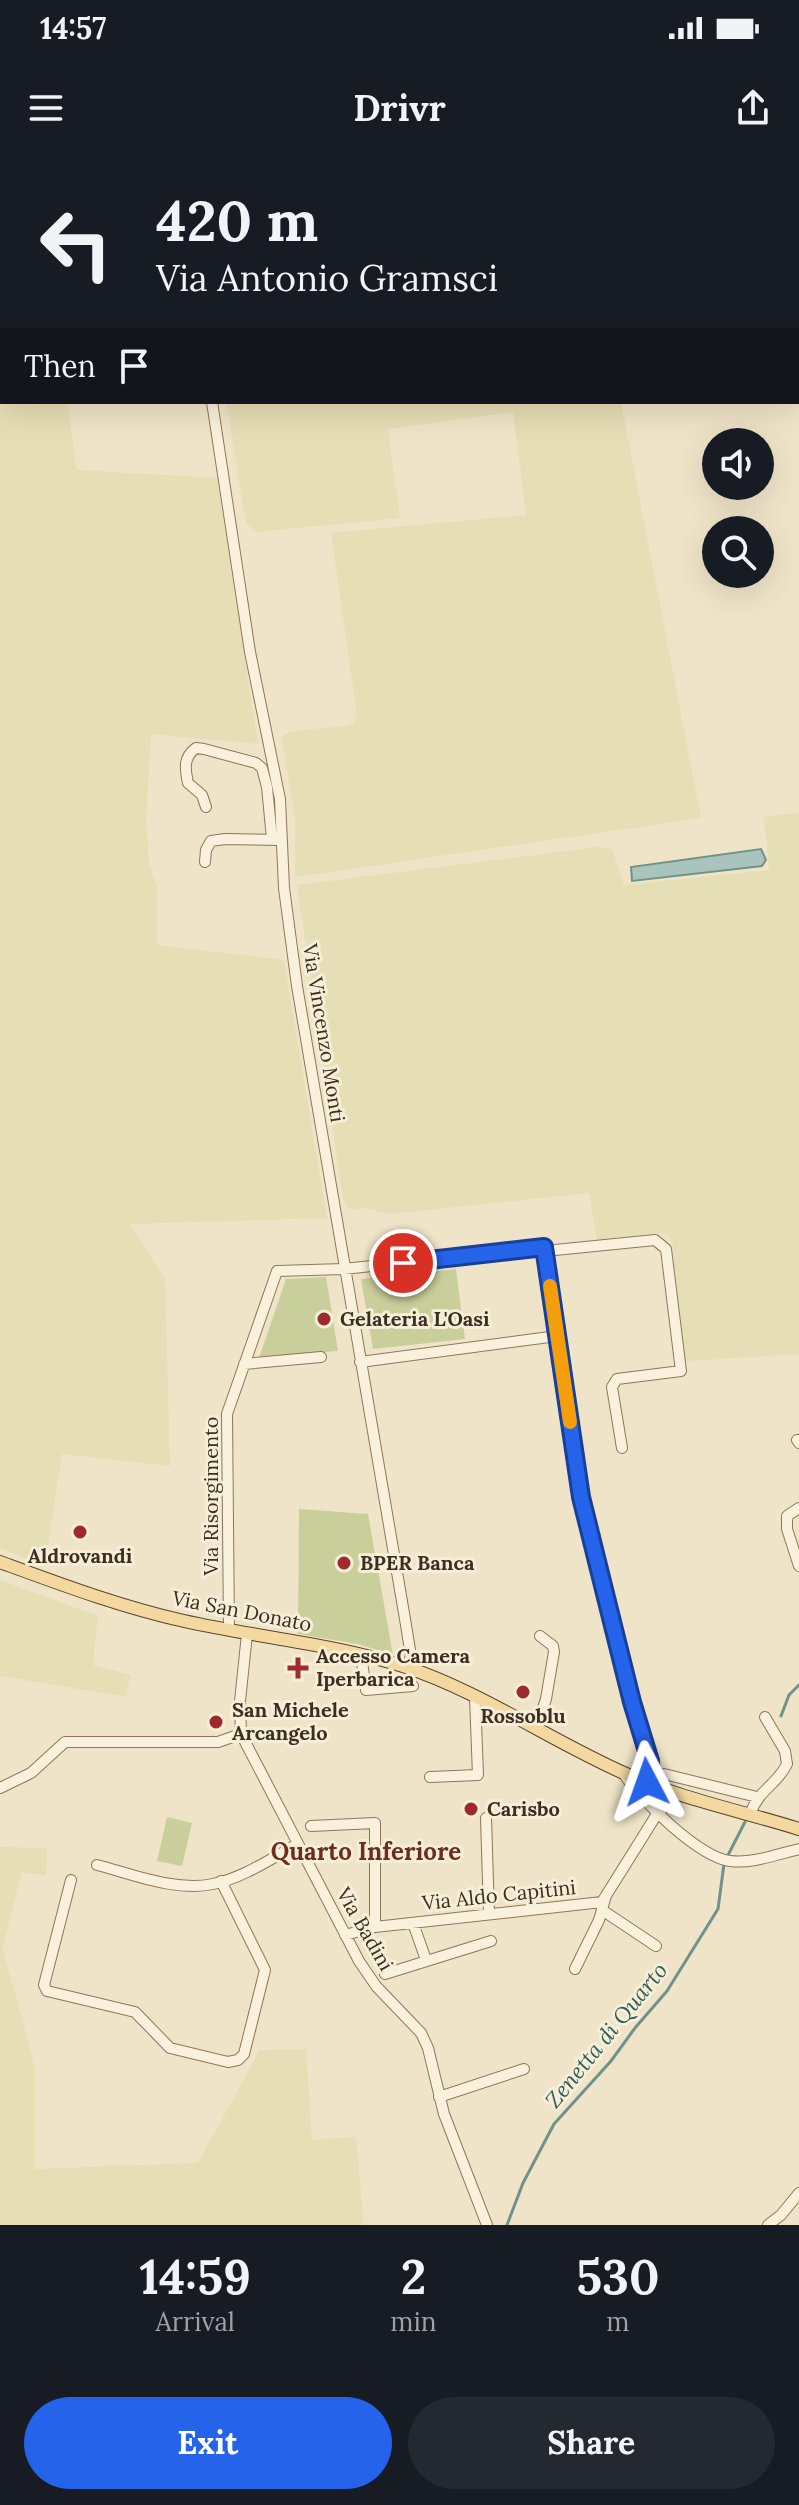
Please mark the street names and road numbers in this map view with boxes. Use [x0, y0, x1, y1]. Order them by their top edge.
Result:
street label: Via Vincenzo Monti [298, 941, 351, 1124]
street label: Via Risorgimento [198, 1417, 223, 1576]
street label: Via San Donato [169, 1585, 314, 1636]
street label: Via Aldo Capitini [420, 1874, 577, 1915]
street label: Via Badini [331, 1882, 399, 1975]

